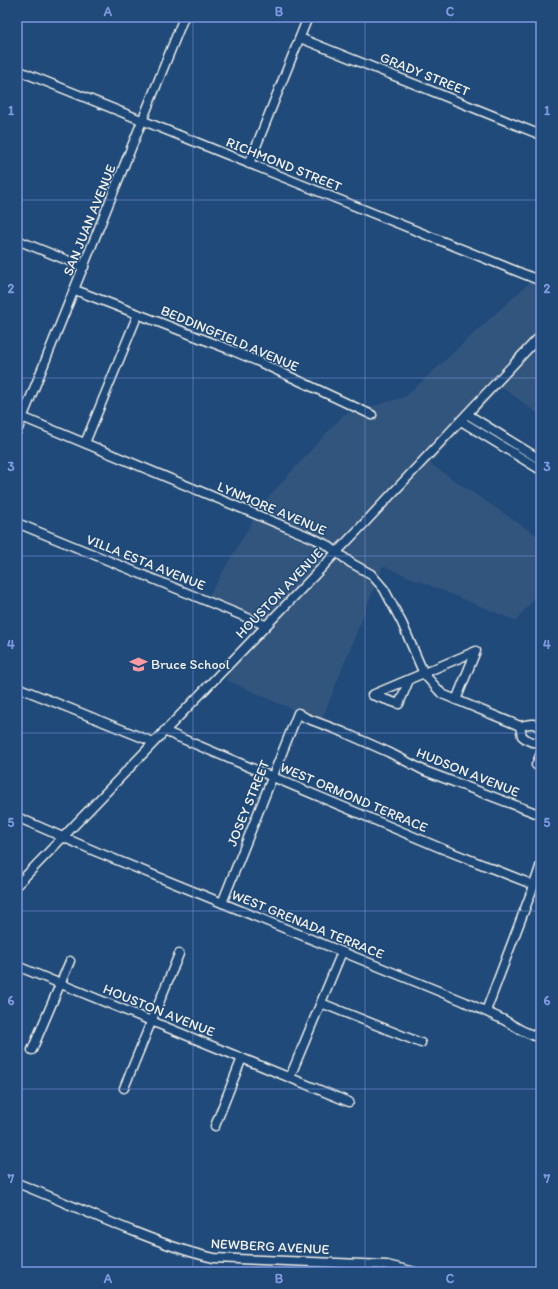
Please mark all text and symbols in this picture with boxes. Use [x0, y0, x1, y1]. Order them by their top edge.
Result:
text: A [103, 4, 113, 19]
text: B [275, 4, 284, 19]
text: C [446, 4, 455, 19]
street label: GRADY STREET [377, 49, 472, 100]
text: 1 [8, 103, 14, 118]
text: 1 [544, 103, 550, 118]
street label: RICHMOND STREET [224, 134, 344, 195]
street label: SAN JUAN AVENUE [59, 162, 120, 278]
text: 2 [8, 281, 15, 296]
text: 2 [544, 281, 551, 296]
street label: BEDDINGFIELD AVENUE [158, 302, 302, 375]
text: 3 [7, 459, 15, 474]
text: 3 [543, 459, 551, 474]
street label: LYNMORE AVENUE [215, 478, 329, 539]
street label: VILLA ESTA AVENUE [84, 531, 208, 594]
street label: HOUSTON AVENUE [232, 544, 327, 642]
text: 4 [7, 637, 15, 652]
text: 4 [543, 637, 551, 652]
school or university icon: Bruce School [128, 654, 148, 674]
place label: Bruce School [151, 656, 230, 673]
street label: HUDSON AVENUE [414, 744, 522, 801]
street label: JOSEY STREET [223, 757, 274, 849]
street label: WEST ORMOND TERRACE [277, 759, 430, 836]
text: 5 [8, 815, 15, 830]
text: 5 [544, 815, 551, 830]
street label: WEST GRENADA TERRACE [229, 886, 387, 963]
street label: HOUSTON AVENUE [100, 980, 217, 1041]
text: 6 [8, 993, 15, 1008]
text: 6 [544, 993, 551, 1008]
text: 7 [7, 1171, 15, 1186]
text: 7 [543, 1171, 551, 1186]
street label: NEWBERG AVENUE [210, 1235, 330, 1258]
text: A [103, 1271, 113, 1286]
text: B [275, 1271, 284, 1286]
text: C [446, 1271, 455, 1286]

